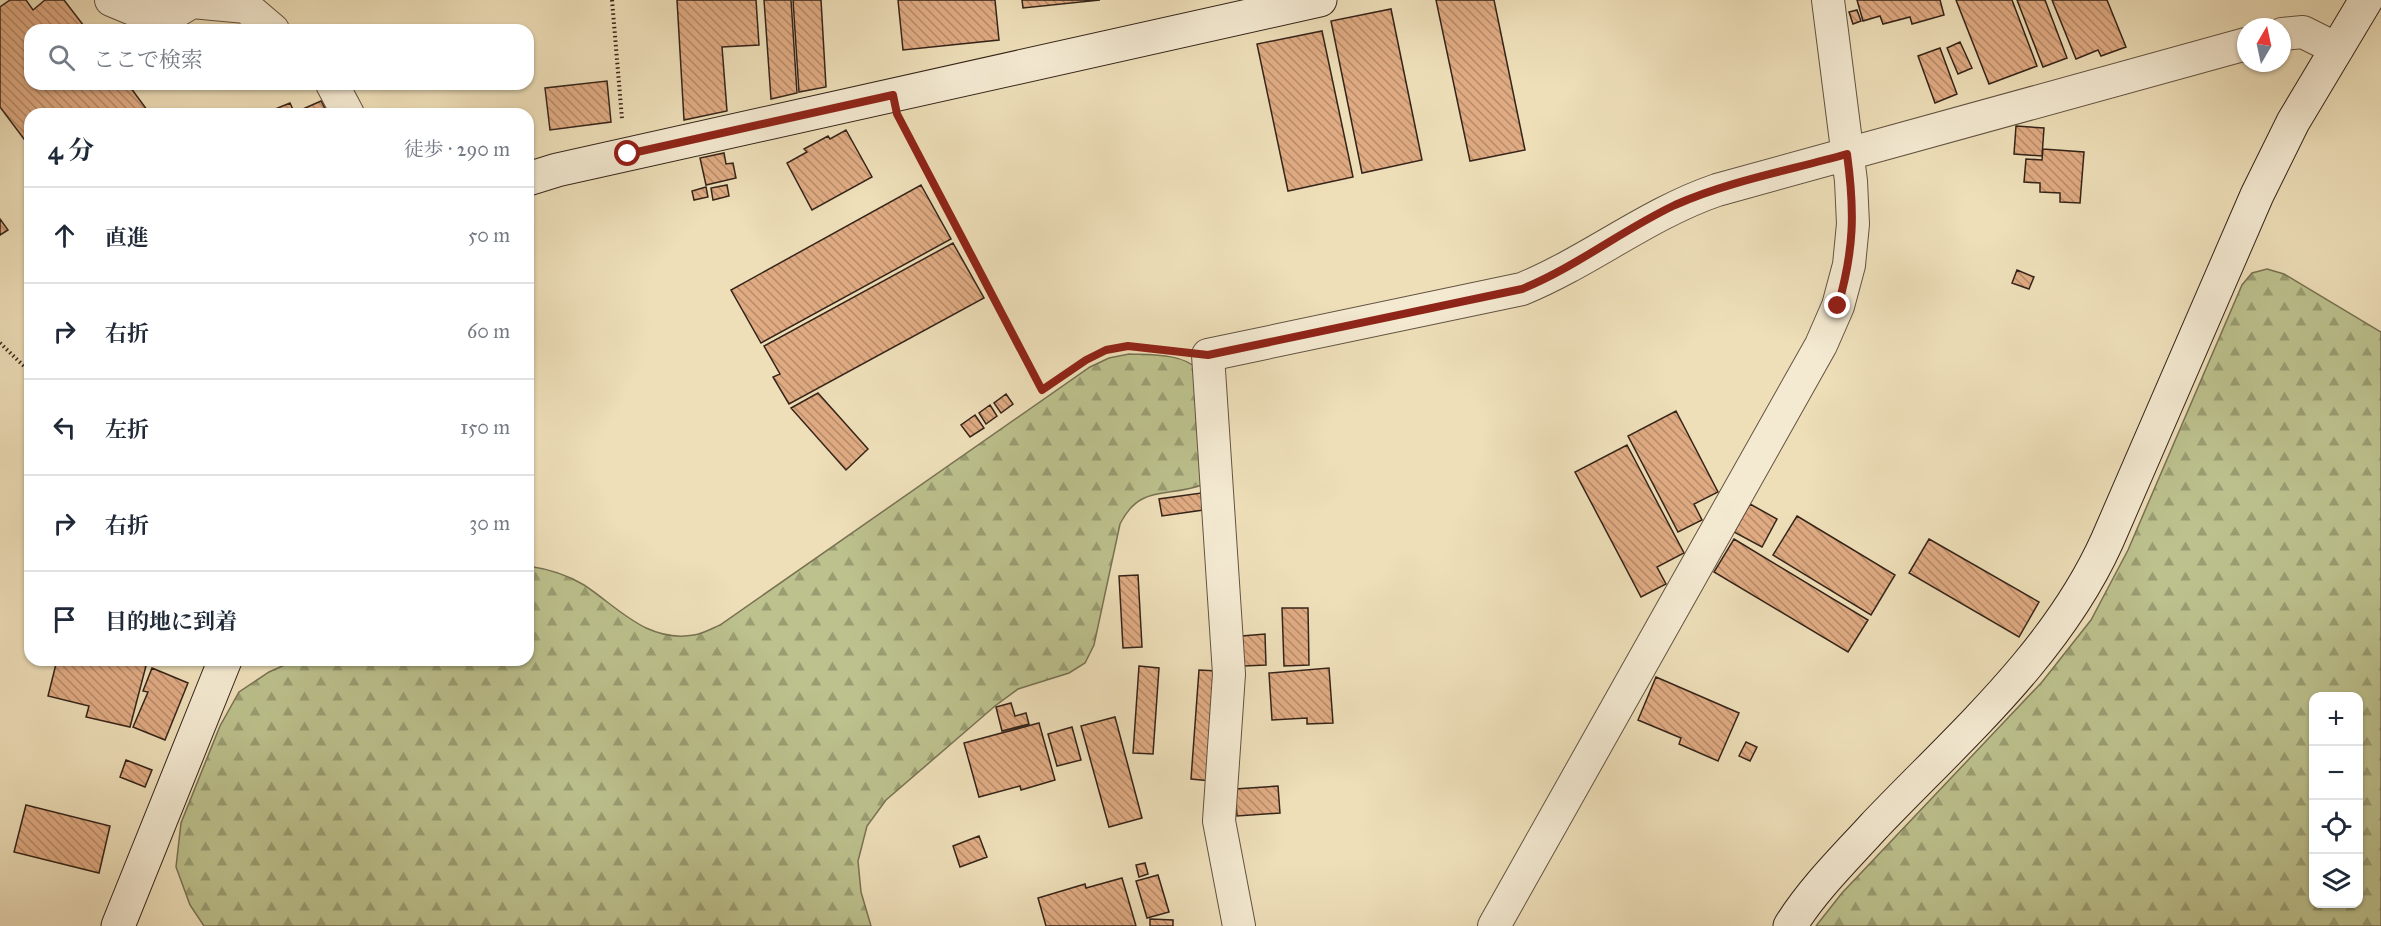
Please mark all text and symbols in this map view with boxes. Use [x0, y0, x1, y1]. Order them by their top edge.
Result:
north arrow [2237, 18, 2291, 72]
search box [24, 24, 534, 90]
icon: search [45, 41, 78, 74]
text: ここで検索 [93, 46, 203, 73]
text: 4 分 [48, 134, 94, 166]
text: 徒歩 · 290 m [404, 137, 510, 161]
route start [614, 140, 640, 166]
icon: ahead [48, 219, 81, 252]
text: 50 m [468, 223, 510, 247]
text: 直進 [105, 224, 149, 251]
route end [1824, 292, 1850, 318]
icon: right [48, 315, 81, 348]
text: 60 m [467, 319, 510, 343]
text: 右折 [105, 320, 149, 347]
icon: left [48, 411, 81, 444]
text: 150 m [460, 415, 510, 439]
text: 左折 [105, 416, 149, 443]
icon: right [48, 507, 81, 540]
text: 30 m [469, 511, 510, 535]
text: 右折 [105, 512, 149, 539]
icon: arrive [48, 603, 81, 636]
text: 目的地に到着 [105, 608, 237, 635]
map controls [2309, 692, 2363, 908]
button: + [2309, 692, 2363, 746]
button: − [2309, 746, 2363, 800]
button: locate [2309, 800, 2363, 854]
button: layers [2309, 854, 2363, 908]

